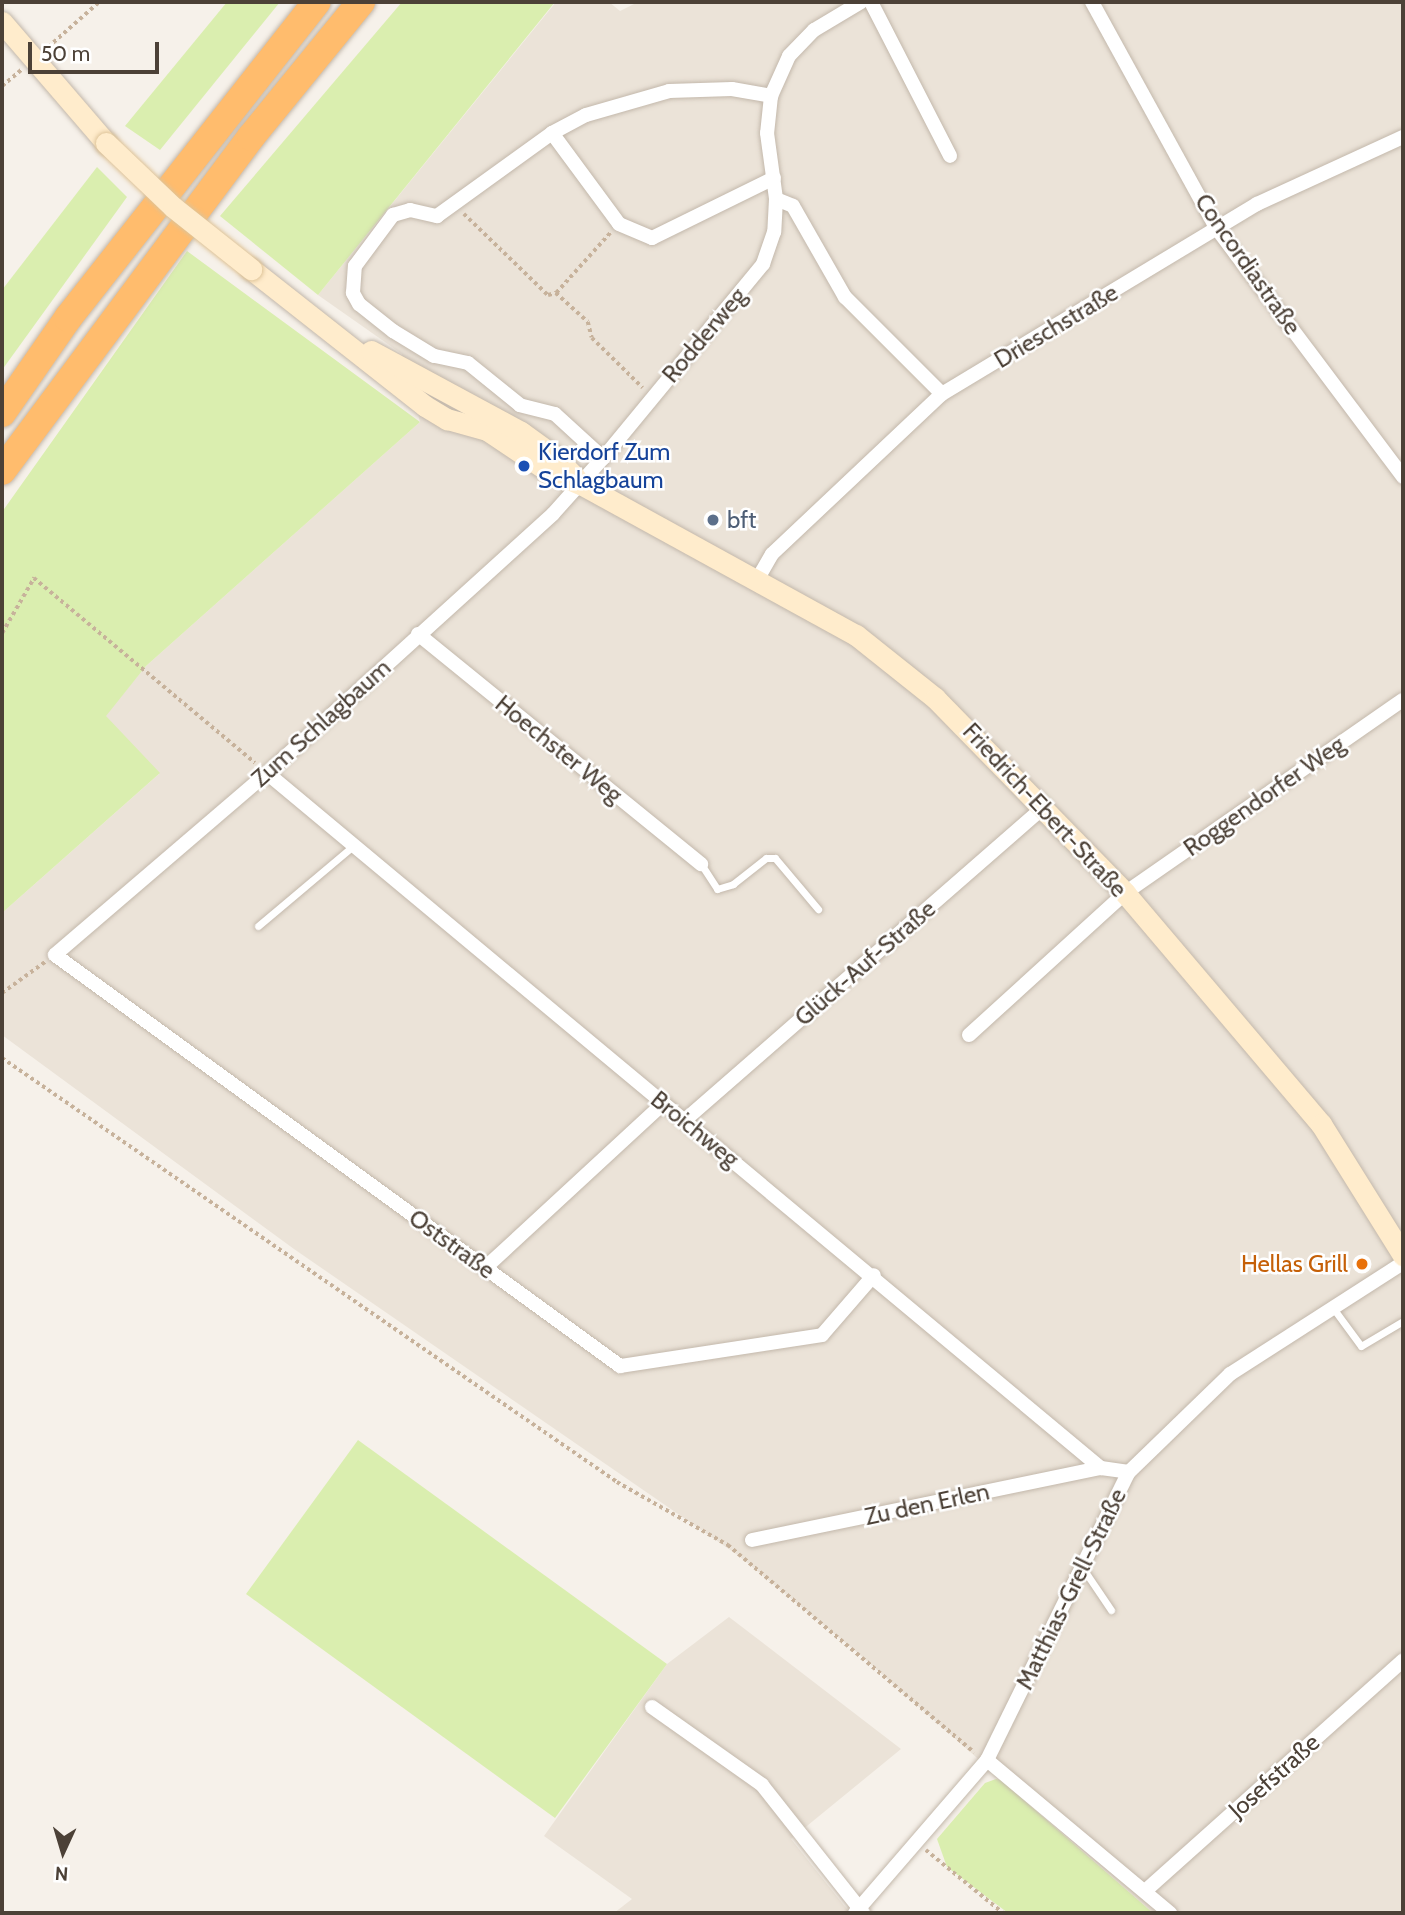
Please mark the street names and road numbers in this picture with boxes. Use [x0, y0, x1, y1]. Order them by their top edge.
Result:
street label: Concordiastraße [1189, 188, 1307, 340]
street label: Drieschstraße [989, 278, 1123, 374]
street label: Rodderweg [656, 282, 752, 388]
street label: Zum Schlagbaum [246, 653, 396, 793]
street label: Hoechster Weg [490, 689, 628, 809]
street label: Friedrich-Ebert-Straße [957, 717, 1133, 903]
street label: Roggendorfer Weg [1178, 730, 1350, 862]
street label: Glück-Auf-Straße [789, 894, 941, 1032]
street label: Broichweg [645, 1085, 745, 1173]
street label: Oststraße [403, 1203, 501, 1285]
street label: Zu den Erlen [862, 1477, 992, 1531]
street label: Matthias-Grell-Straße [1010, 1484, 1132, 1694]
street label: Josefstraße [1223, 1728, 1325, 1824]

